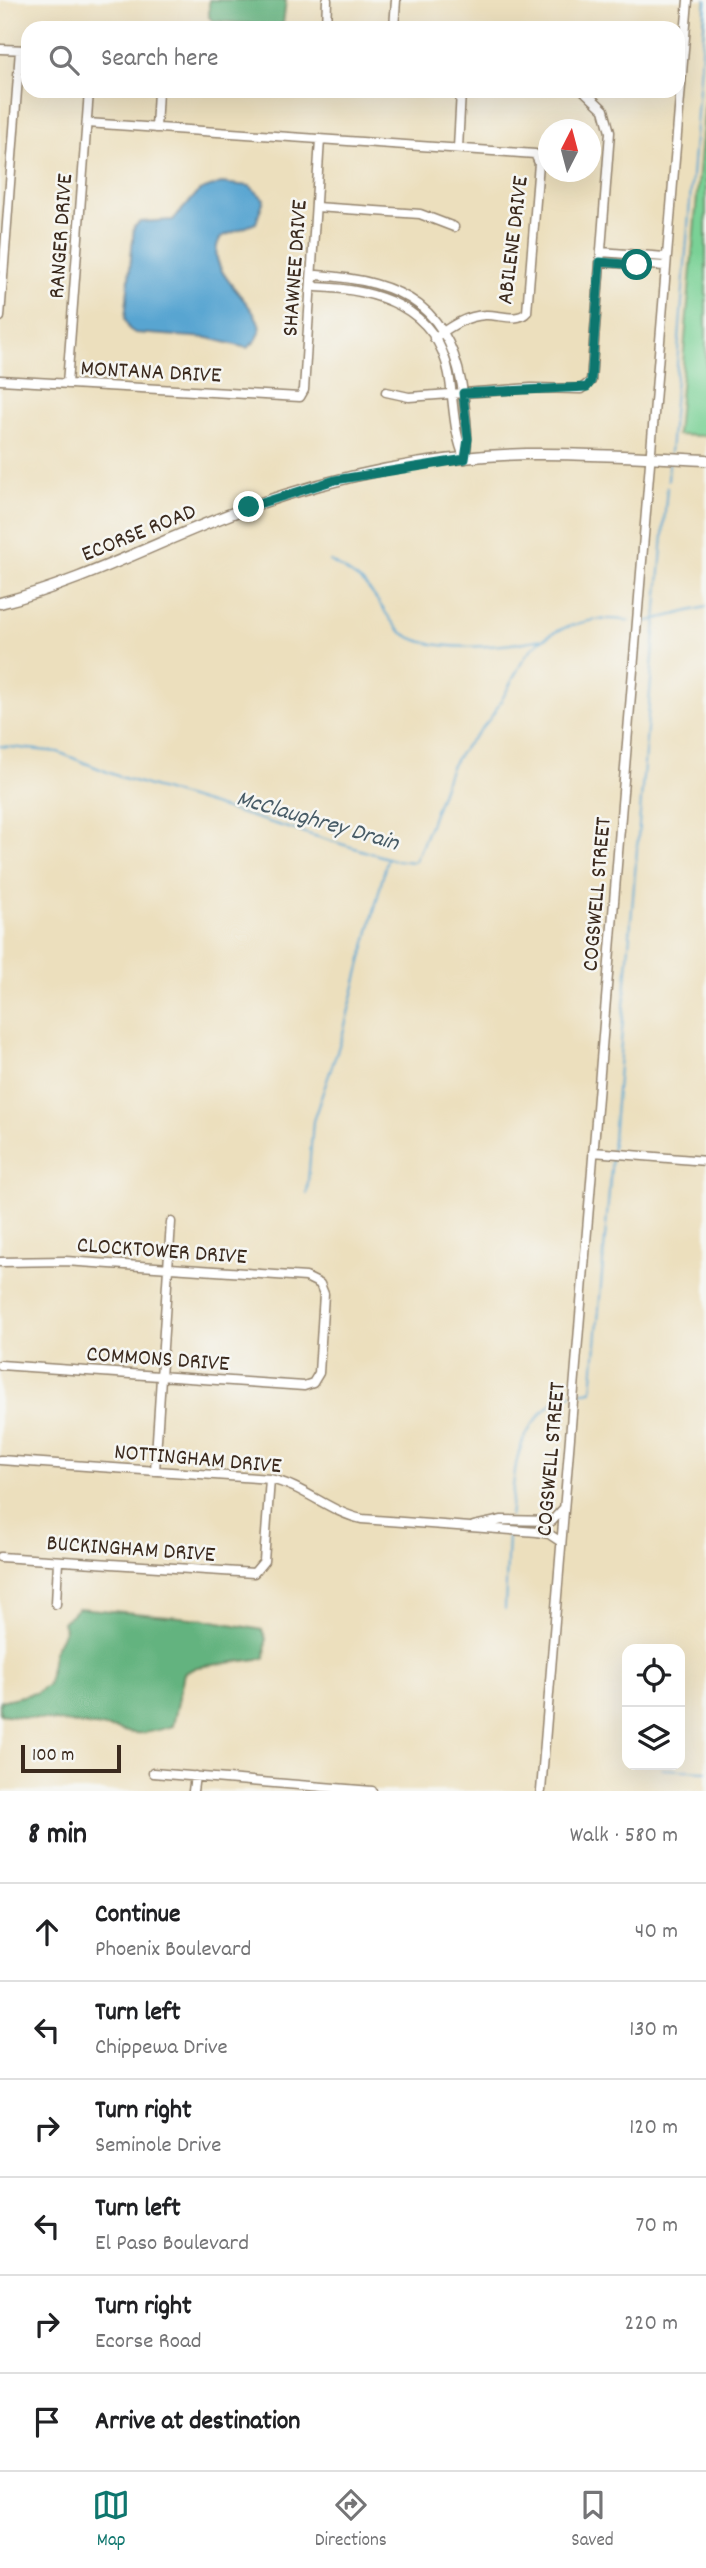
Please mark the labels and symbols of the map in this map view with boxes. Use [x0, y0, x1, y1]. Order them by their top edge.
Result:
north arrow [538, 119, 601, 182]
street label: RANGER DRIVE [42, 172, 83, 300]
street label: ABILENE DRIVE [490, 174, 539, 307]
street label: SHAWNEE DRIVE [275, 198, 318, 338]
route start [621, 249, 652, 280]
street label: MONTANA DRIVE [80, 353, 222, 394]
route end [233, 491, 264, 522]
street label: ECORSE ROAD [77, 496, 202, 572]
water label: McClaughrey Drain [232, 783, 403, 862]
street label: COGSWELL STREET [575, 816, 622, 973]
street label: CLOCKTOWER DRIVE [76, 1230, 248, 1275]
street label: COMMONS DRIVE [85, 1339, 231, 1382]
street label: COGSWELL STREET [529, 1381, 576, 1538]
street label: NOTTINGHAM DRIVE [113, 1437, 283, 1484]
street label: BUCKINGHAM DRIVE [45, 1528, 217, 1573]
scale bar [21, 1742, 121, 1774]

